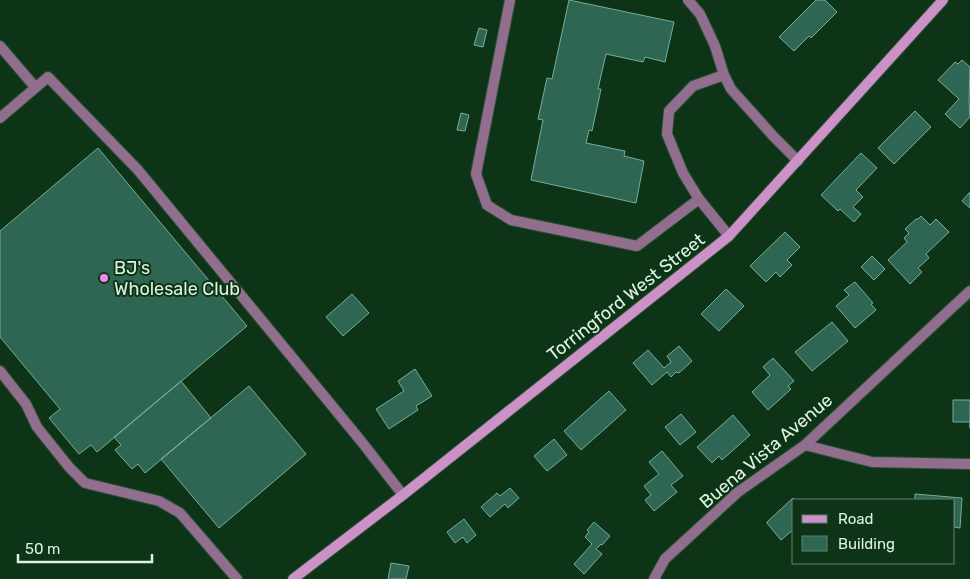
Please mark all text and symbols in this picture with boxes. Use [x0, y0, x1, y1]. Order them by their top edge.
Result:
street label: Torringford West Street [543, 229, 709, 365]
place label: BJ's Wholesale Club [114, 257, 240, 300]
marker: BJ's Wholesale Club [98, 272, 110, 284]
street label: Buena Vista Avenue [695, 389, 837, 513]
legend [792, 499, 955, 564]
text: Road [838, 510, 874, 528]
scale bar [18, 532, 151, 564]
text: Building [838, 535, 895, 553]
text: 50 m [25, 540, 60, 558]

